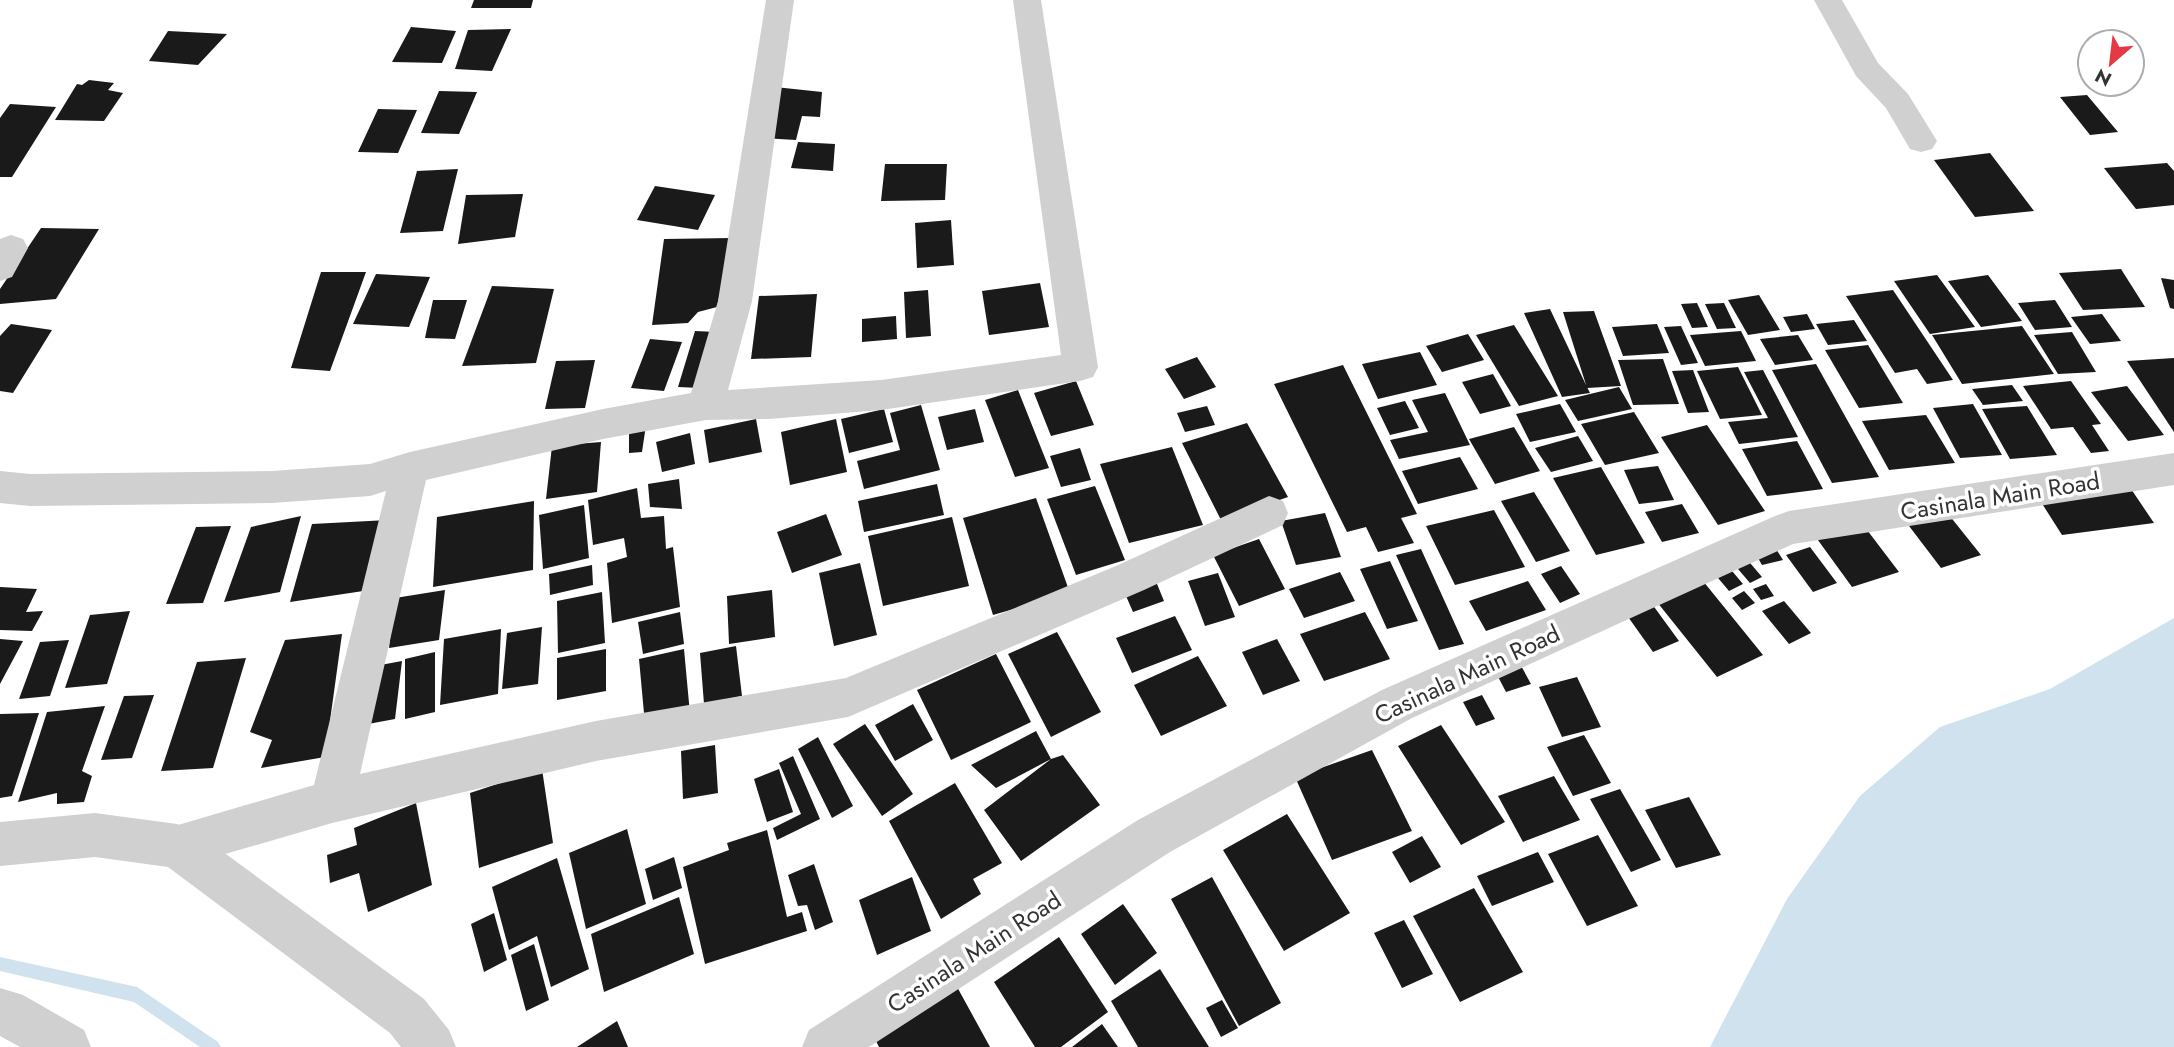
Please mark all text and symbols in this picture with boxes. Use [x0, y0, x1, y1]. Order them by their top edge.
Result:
north arrow [2076, 28, 2146, 98]
text: N [2090, 62, 2116, 93]
street label: Casinala Main Road [1898, 463, 2102, 529]
street label: Casinala Main Road [1368, 616, 1566, 732]
street label: Casinala Main Road [880, 883, 1068, 1021]

